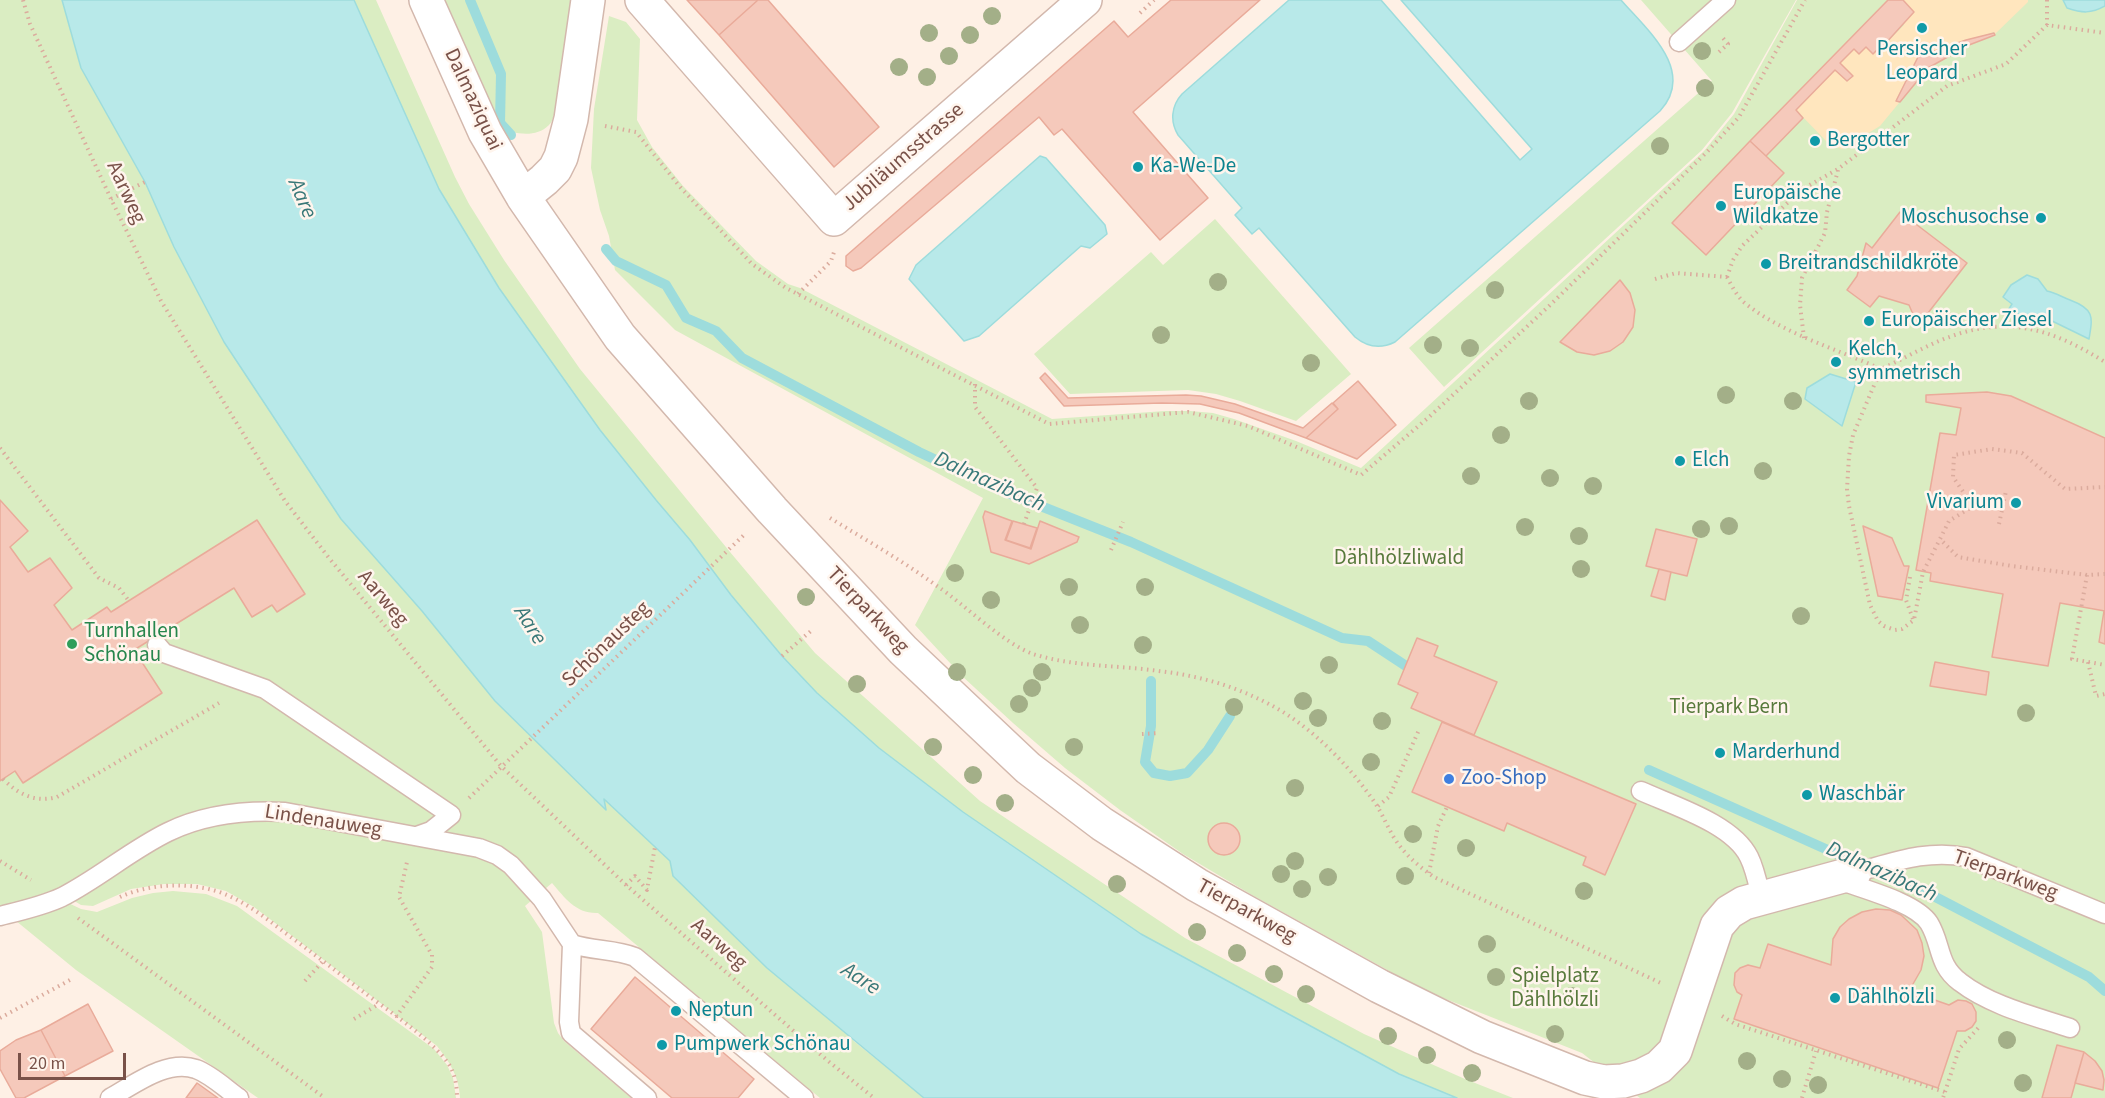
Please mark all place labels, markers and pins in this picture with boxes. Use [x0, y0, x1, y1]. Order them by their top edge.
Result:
marker: Persischer Leopard [1915, 21, 1929, 35]
place label: Persischer Leopard [1877, 37, 1967, 87]
place label: Bergotter [1827, 128, 1909, 154]
marker: Bergotter [1808, 134, 1822, 148]
place label: Ka-We-De [1150, 154, 1236, 180]
marker: Ka-We-De [1131, 160, 1145, 174]
place label: Europäische Wildkatze [1733, 181, 1841, 231]
marker: Europäische Wildkatze [1714, 199, 1728, 213]
place label: Moschusochse [1901, 205, 2029, 231]
marker: Moschusochse [2034, 211, 2048, 225]
place label: Breitrandschildkröte [1778, 251, 1958, 277]
marker: Breitrandschildkröte [1759, 257, 1773, 271]
place label: Europäischer Ziesel [1881, 308, 2052, 334]
marker: Europäischer Ziesel [1862, 314, 1876, 328]
place label: Kelch, symmetrisch [1848, 337, 1961, 387]
marker: Kelch, symmetrisch [1829, 355, 1843, 369]
place label: Elch [1692, 448, 1729, 474]
marker: Elch [1673, 454, 1687, 468]
place label: Vivarium [1927, 490, 2004, 516]
marker: Vivarium [2009, 496, 2023, 510]
place label: Turnhallen Schönau [84, 619, 179, 669]
marker: Turnhallen Schönau [65, 637, 79, 651]
place label: Marderhund [1732, 740, 1840, 766]
marker: Marderhund [1713, 746, 1727, 760]
place label: Zoo-Shop [1461, 766, 1547, 792]
marker: Zoo-Shop [1442, 772, 1456, 786]
place label: Waschbär [1819, 782, 1905, 808]
marker: Waschbär [1800, 788, 1814, 802]
place label: Dählhölzli [1847, 985, 1935, 1011]
marker: Dählhölzli [1828, 991, 1842, 1005]
place label: Neptun [688, 998, 753, 1024]
marker: Neptun [669, 1004, 683, 1018]
place label: Pumpwerk Schönau [674, 1032, 851, 1058]
marker: Pumpwerk Schönau [655, 1038, 669, 1052]

